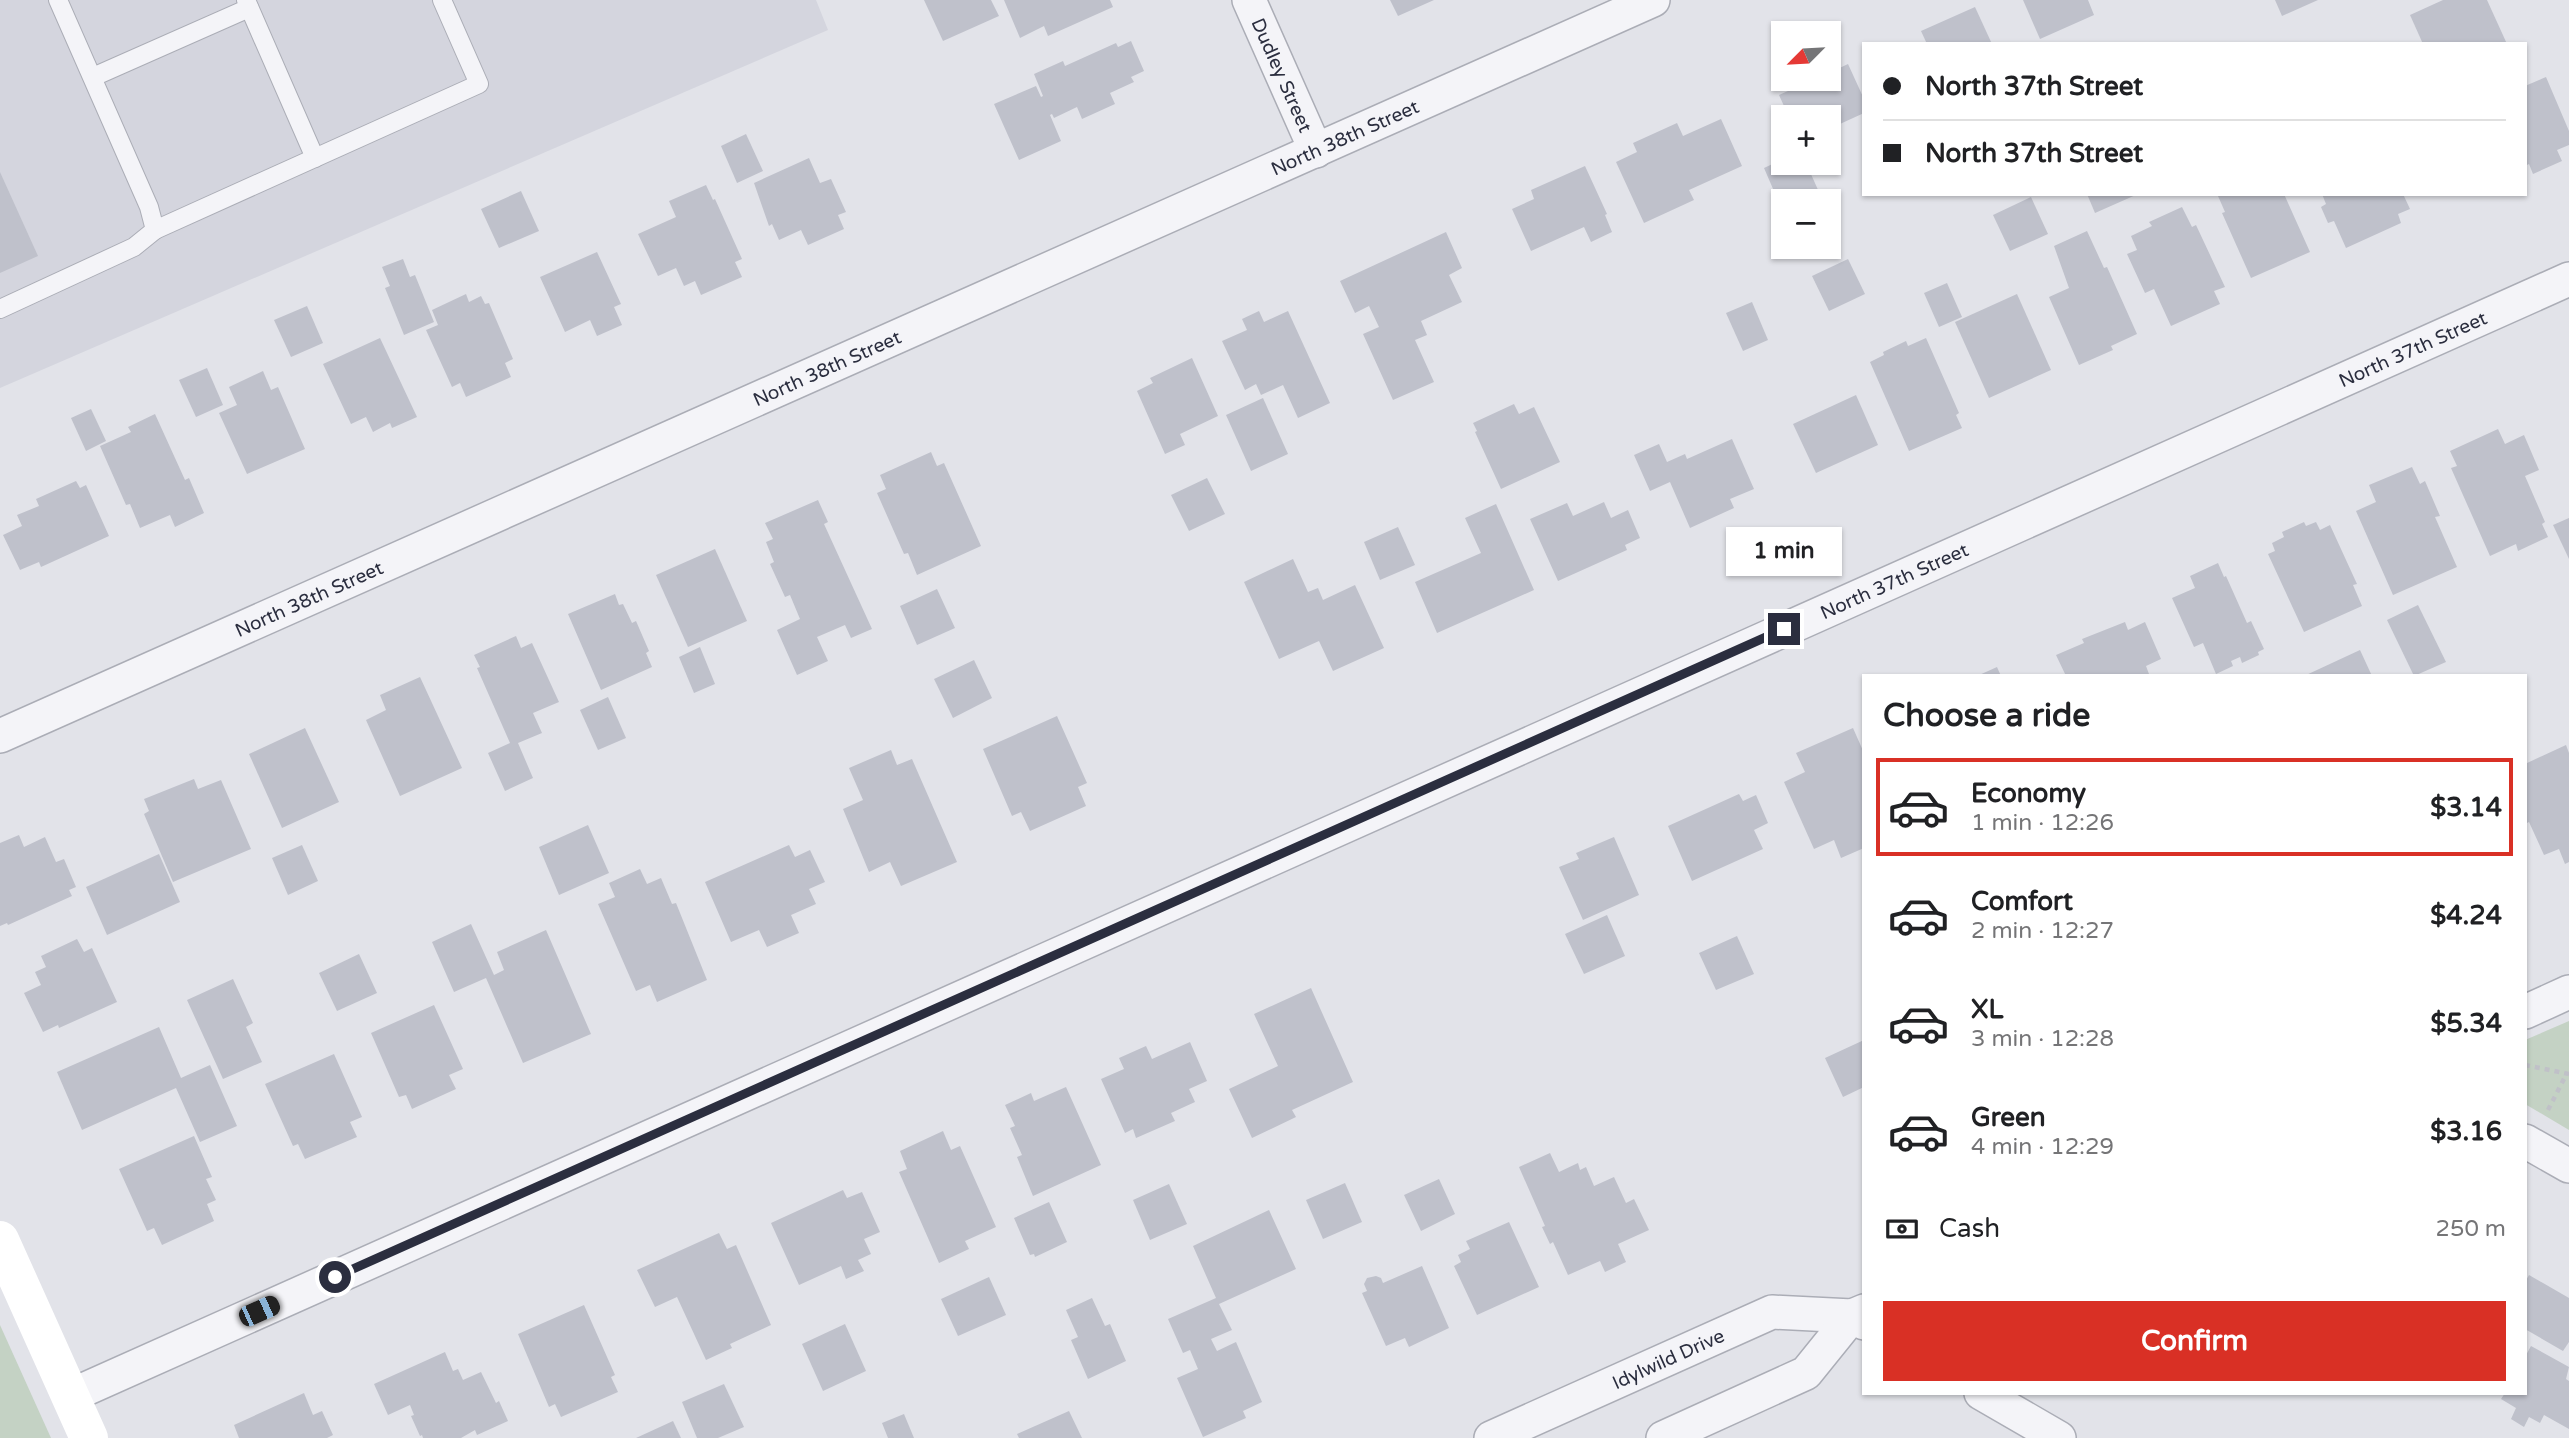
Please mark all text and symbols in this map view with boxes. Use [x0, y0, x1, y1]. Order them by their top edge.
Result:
street label: Dudley Street [1246, 15, 1316, 136]
north arrow [1771, 21, 1841, 91]
map controls [1771, 21, 1841, 259]
text: North 37th Street [1925, 71, 2143, 102]
street label: North 38th Street [1268, 96, 1423, 181]
button: + [1771, 105, 1841, 175]
text: North 37th Street [1925, 138, 2143, 169]
button: − [1771, 189, 1841, 259]
street label: North 37th Street [2336, 307, 2490, 392]
street label: North 38th Street [750, 326, 905, 411]
callout: 1 min [1726, 528, 1842, 576]
text: 1 min [1753, 537, 1815, 565]
street label: North 37th Street [1817, 539, 1972, 624]
street label: North 38th Street [232, 557, 387, 642]
route end [1768, 613, 1800, 645]
text: Choose a ride [1883, 697, 2090, 735]
icon: car [1887, 776, 1950, 839]
text: Economy [1971, 778, 2086, 809]
text: $3.14 [2430, 792, 2502, 823]
text: 1 min · 12:26 [1971, 809, 2114, 837]
icon: car [1887, 884, 1950, 947]
text: Comfort [1971, 886, 2073, 917]
text: $4.24 [2430, 900, 2502, 931]
text: 2 min · 12:27 [1971, 917, 2114, 945]
icon: car [1887, 992, 1950, 1055]
text: XL [1971, 994, 2003, 1025]
text: $5.34 [2430, 1008, 2502, 1039]
text: 3 min · 12:28 [1971, 1025, 2114, 1053]
icon: car [1887, 1100, 1950, 1163]
text: Green [1971, 1102, 2046, 1133]
text: $3.16 [2430, 1116, 2502, 1147]
text: 4 min · 12:29 [1971, 1133, 2114, 1161]
icon: cash [1883, 1210, 1921, 1248]
text: Cash [1939, 1213, 2000, 1244]
text: 250 m [2436, 1215, 2506, 1243]
route start [319, 1261, 351, 1293]
car [236, 1293, 283, 1329]
button: Confirm [1883, 1301, 2506, 1381]
street label: Idylwild Drive [1609, 1325, 1728, 1394]

